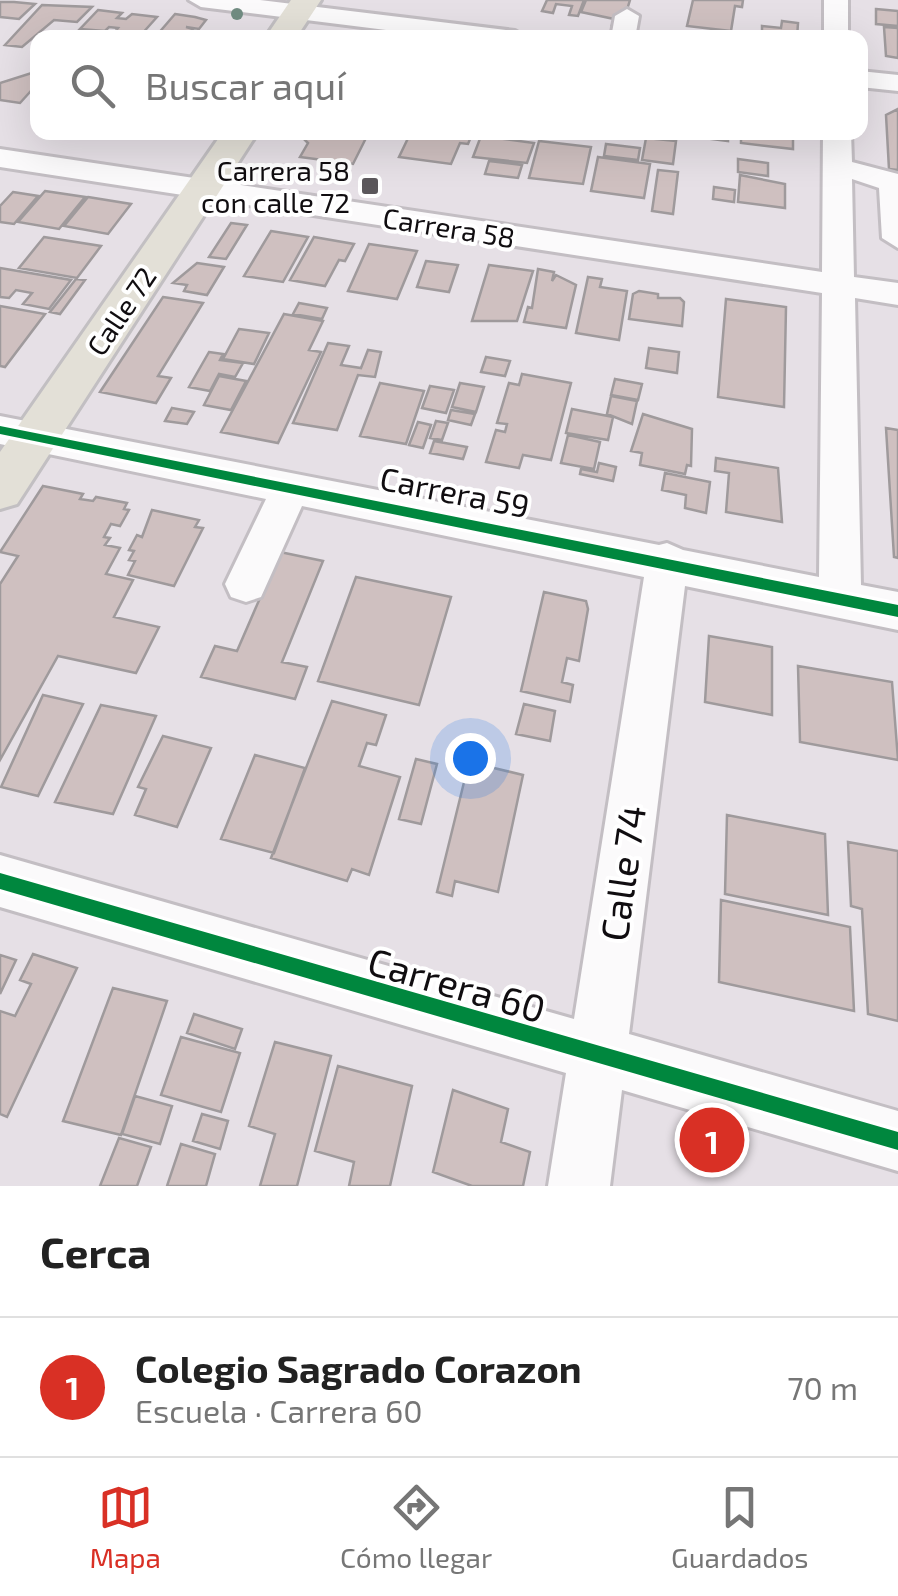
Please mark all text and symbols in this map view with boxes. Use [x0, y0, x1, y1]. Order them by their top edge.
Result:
search box [30, 30, 868, 140]
icon: search [65, 58, 120, 113]
text: Buscar aquí [145, 62, 346, 108]
place label: Carrera 58 con calle 72 [201, 153, 350, 219]
marker: Carrera 58 con calle 72 [359, 175, 381, 197]
street label: Carrera 58 [381, 200, 517, 254]
street label: Calle 72 [79, 260, 163, 362]
street label: Carrera 59 [377, 458, 533, 524]
your location [445, 733, 496, 784]
street label: Calle 74 [590, 802, 654, 944]
street label: Carrera 60 [363, 937, 551, 1031]
pin: 1 [680, 1102, 744, 1178]
text: Cerca [40, 1226, 151, 1276]
text: Colegio Sagrado Corazon [135, 1345, 582, 1391]
text: 1 [66, 1368, 79, 1406]
text: 70 m [787, 1368, 858, 1406]
text: Escuela · Carrera 60 [135, 1391, 423, 1429]
tab: Mapa [89, 1480, 161, 1574]
tab: Cómo llegar [340, 1480, 492, 1574]
tab: Guardados [671, 1480, 809, 1574]

